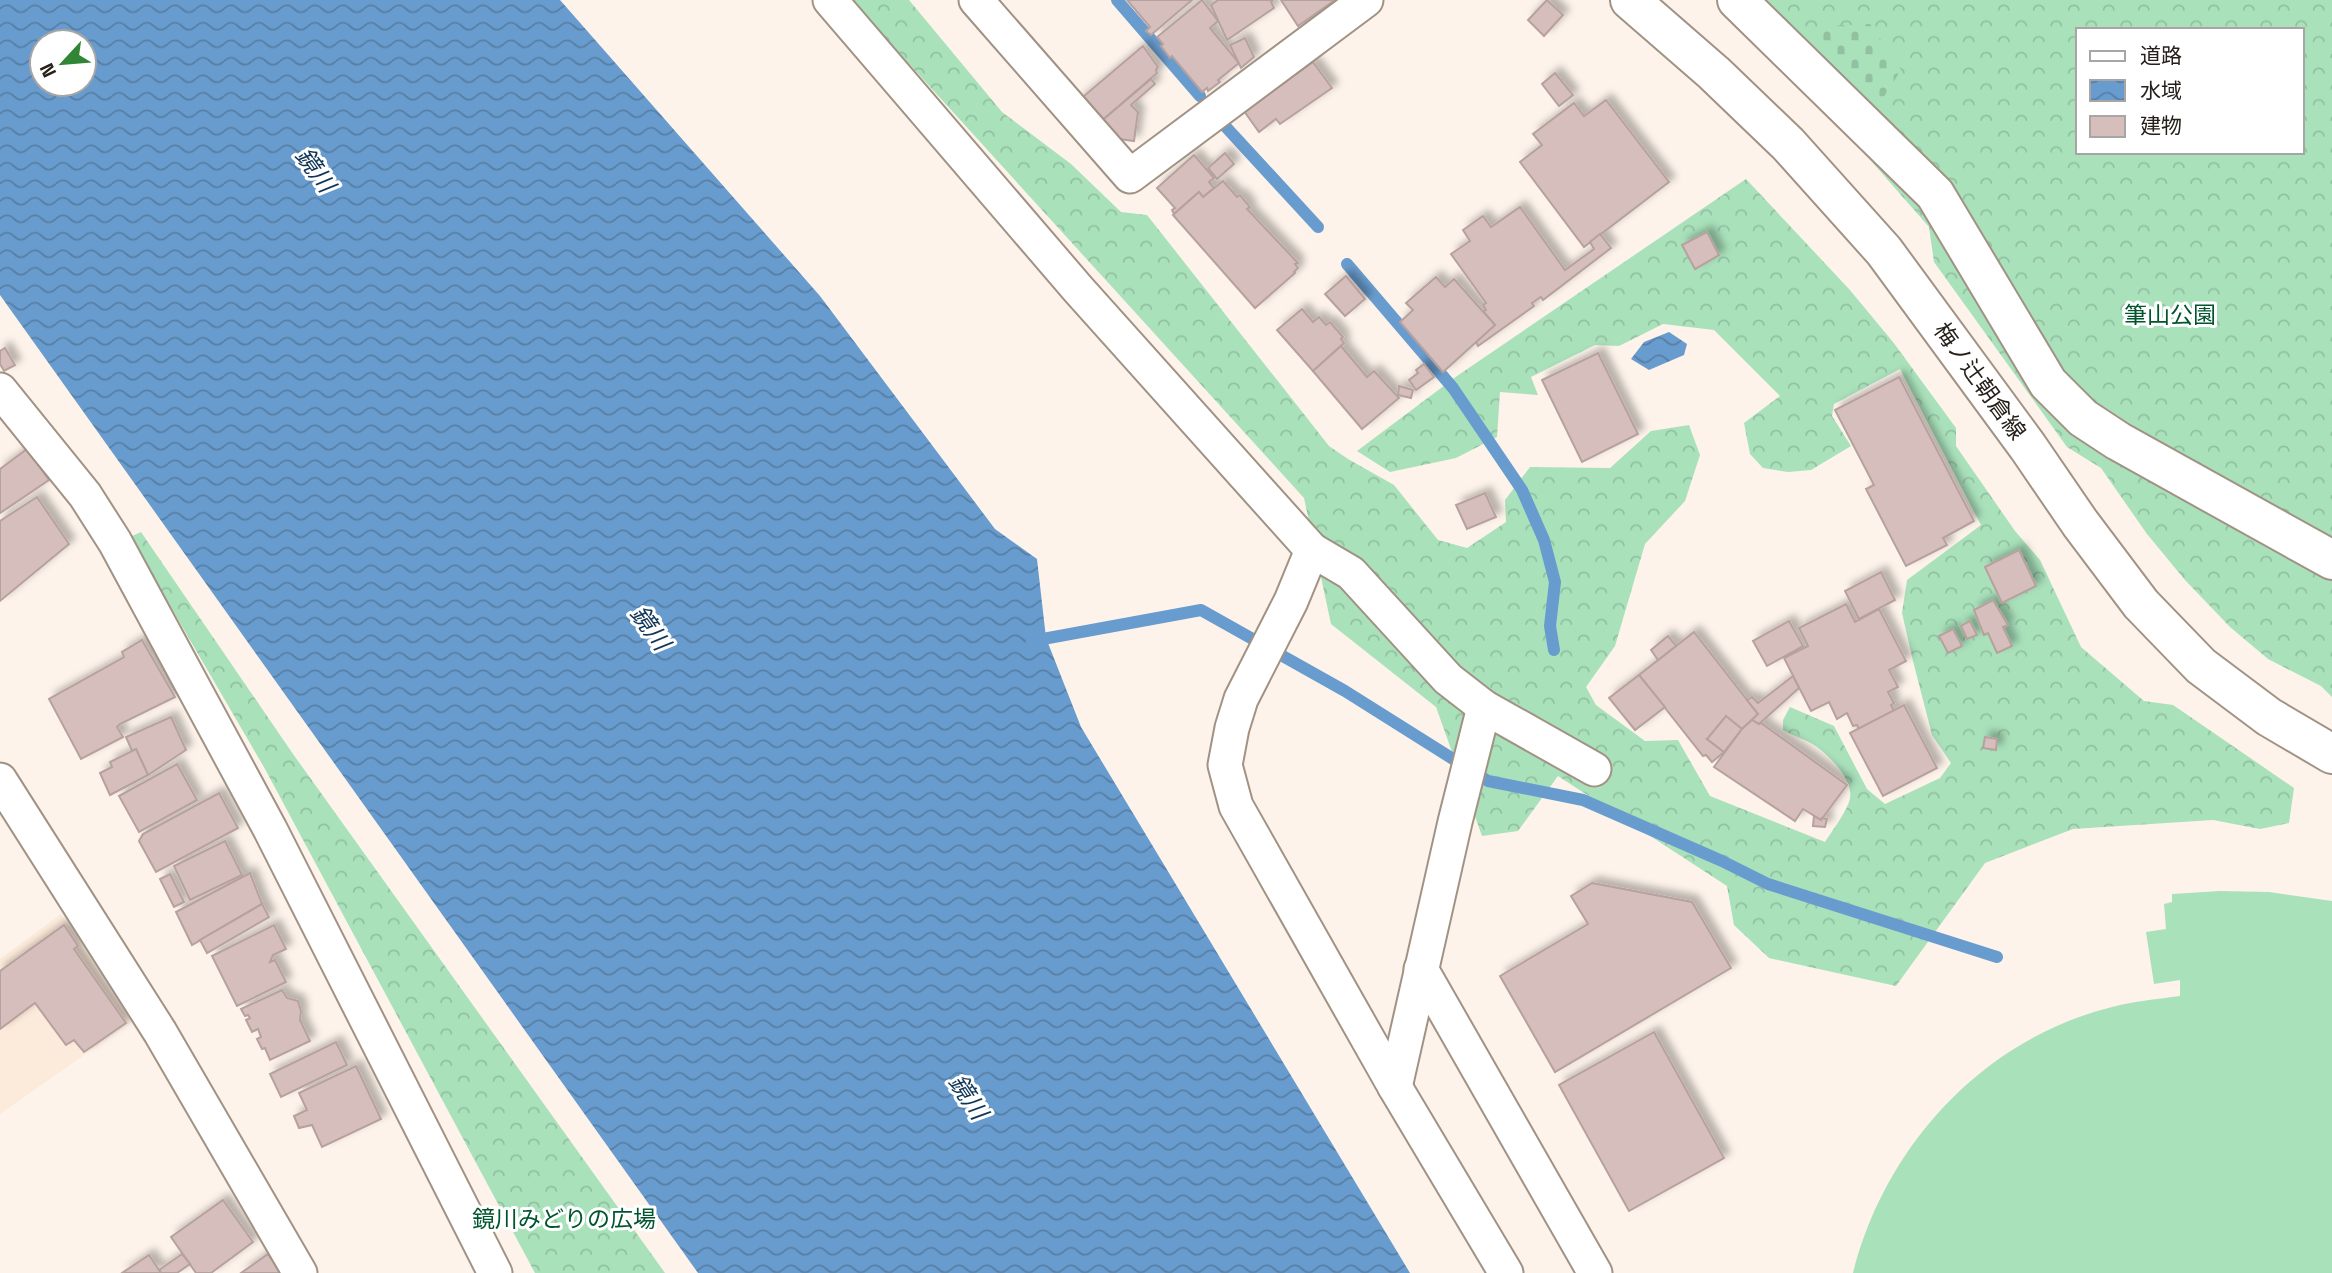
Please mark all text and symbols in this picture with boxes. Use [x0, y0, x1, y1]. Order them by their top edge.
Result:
north arrow [28, 28, 98, 98]
legend [2076, 28, 2304, 154]
text: 道路 [2140, 42, 2182, 69]
text: N [34, 59, 62, 81]
text: 水域 [2140, 77, 2182, 104]
text: 建物 [2140, 112, 2182, 139]
water label: 鏡川 [289, 141, 344, 201]
park label: 筆山公園 [2124, 300, 2216, 330]
street label: 梅ノ辻朝倉線 [1927, 316, 2033, 446]
water label: 鏡川 [624, 599, 679, 659]
water label: 鏡川 [942, 1068, 996, 1128]
park label: 鏡川みどりの広場 [472, 1204, 656, 1234]

